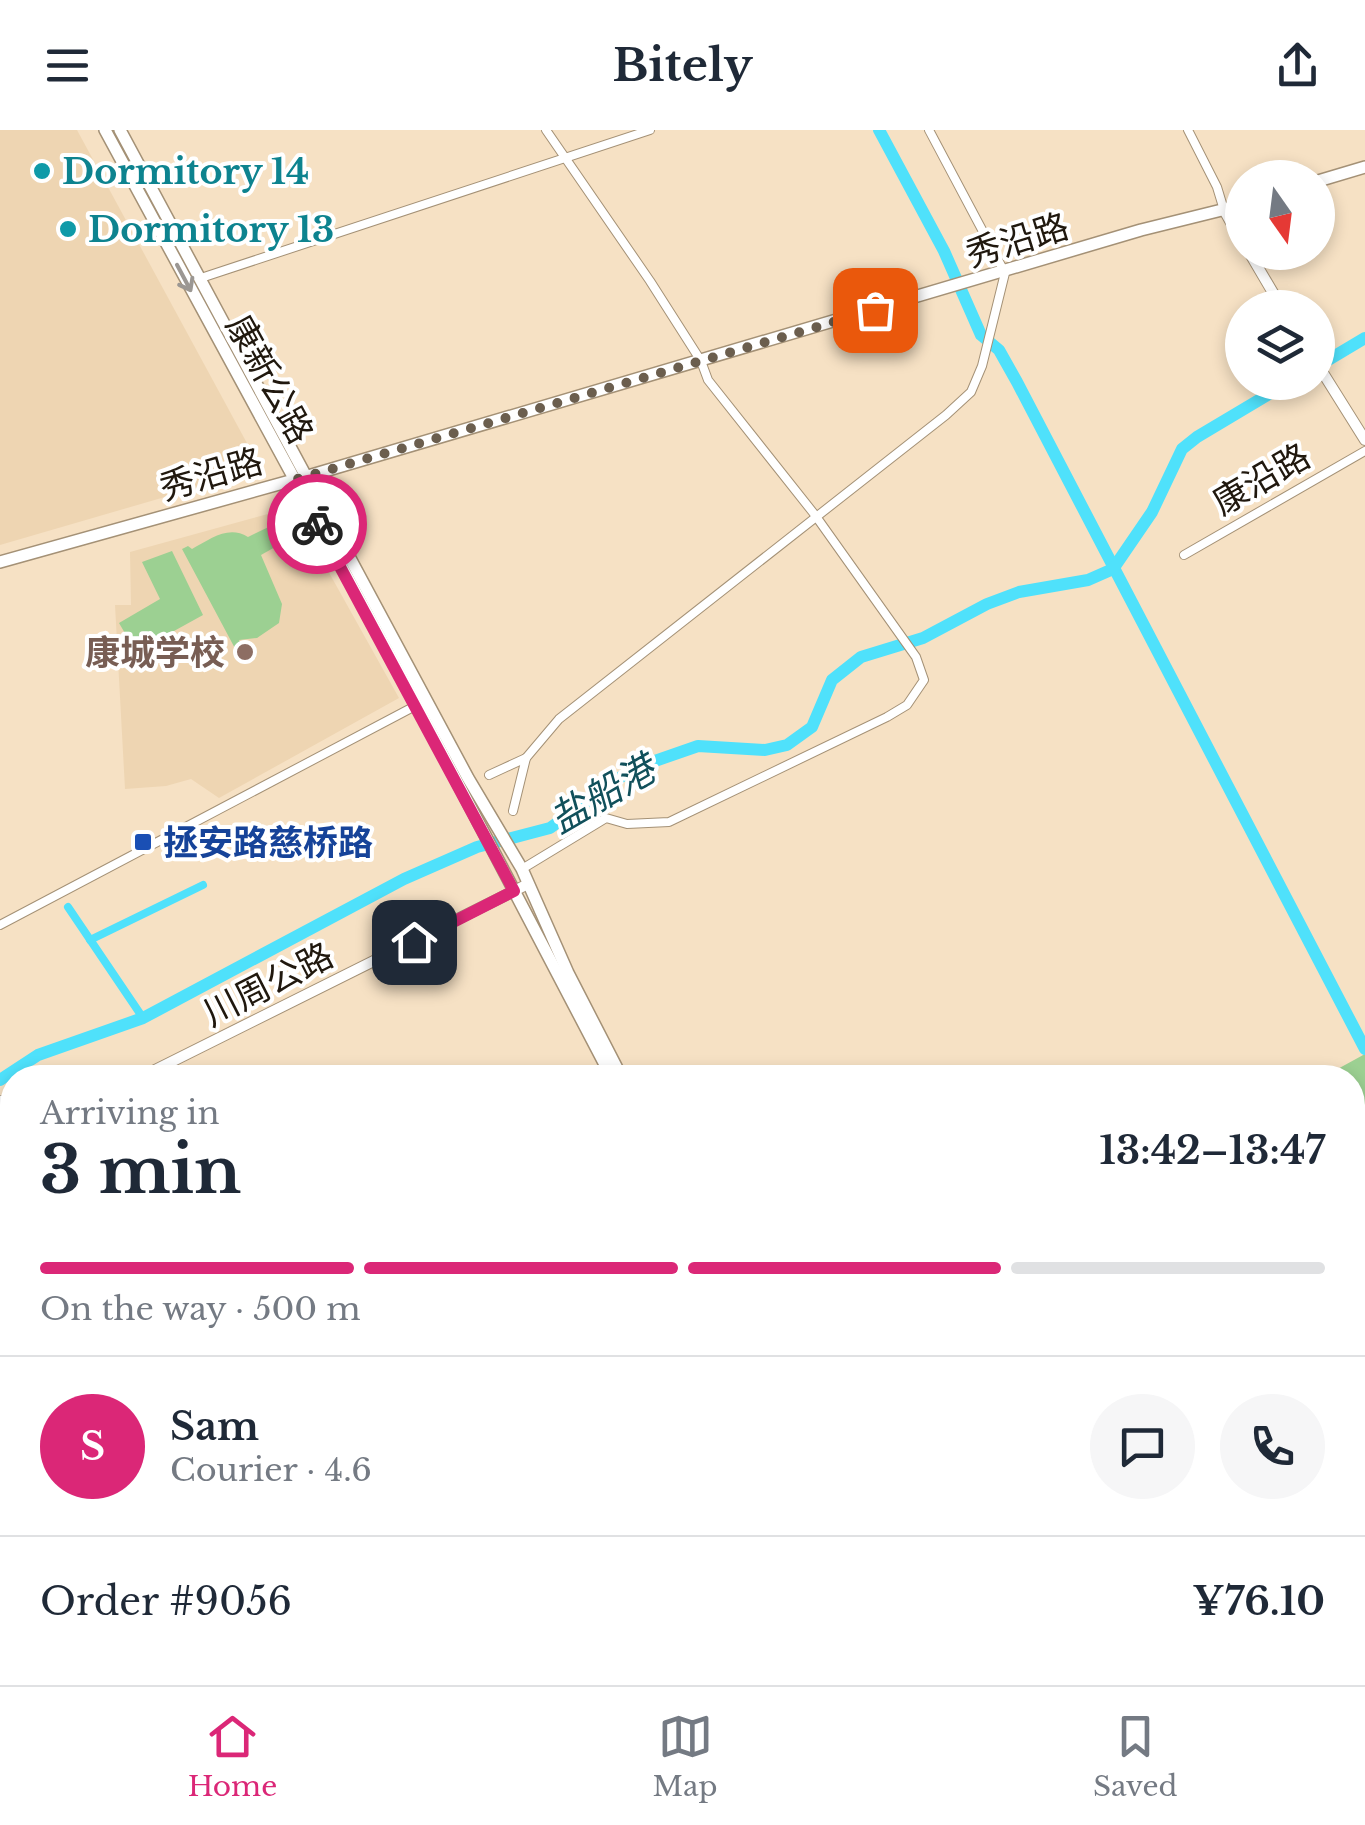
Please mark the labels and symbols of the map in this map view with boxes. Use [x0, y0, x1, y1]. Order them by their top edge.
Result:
place label: Dormitory 14 [62, 150, 309, 193]
marker: Dormitory 14 [31, 160, 53, 182]
north arrow [1225, 160, 1335, 270]
street label: 秀沿路 [961, 204, 1073, 276]
place label: Dormitory 13 [88, 208, 334, 251]
marker: Dormitory 13 [57, 218, 79, 240]
one-way arrow [175, 262, 194, 292]
pin [833, 268, 918, 353]
street label: 康新公路 [217, 307, 323, 451]
street label: 康沿路 [1205, 434, 1317, 524]
street label: 秀沿路 [155, 439, 267, 509]
courier [267, 474, 367, 574]
place label: 康城学校 [85, 631, 225, 674]
marker: 康城学校 [234, 641, 256, 663]
water label: 盐船港 [541, 743, 667, 843]
place label: 拯安路慈桥路 [163, 821, 373, 864]
marker: 拯安路慈桥路 [132, 831, 154, 853]
pin [372, 900, 457, 985]
street label: 川周公路 [196, 933, 340, 1035]

